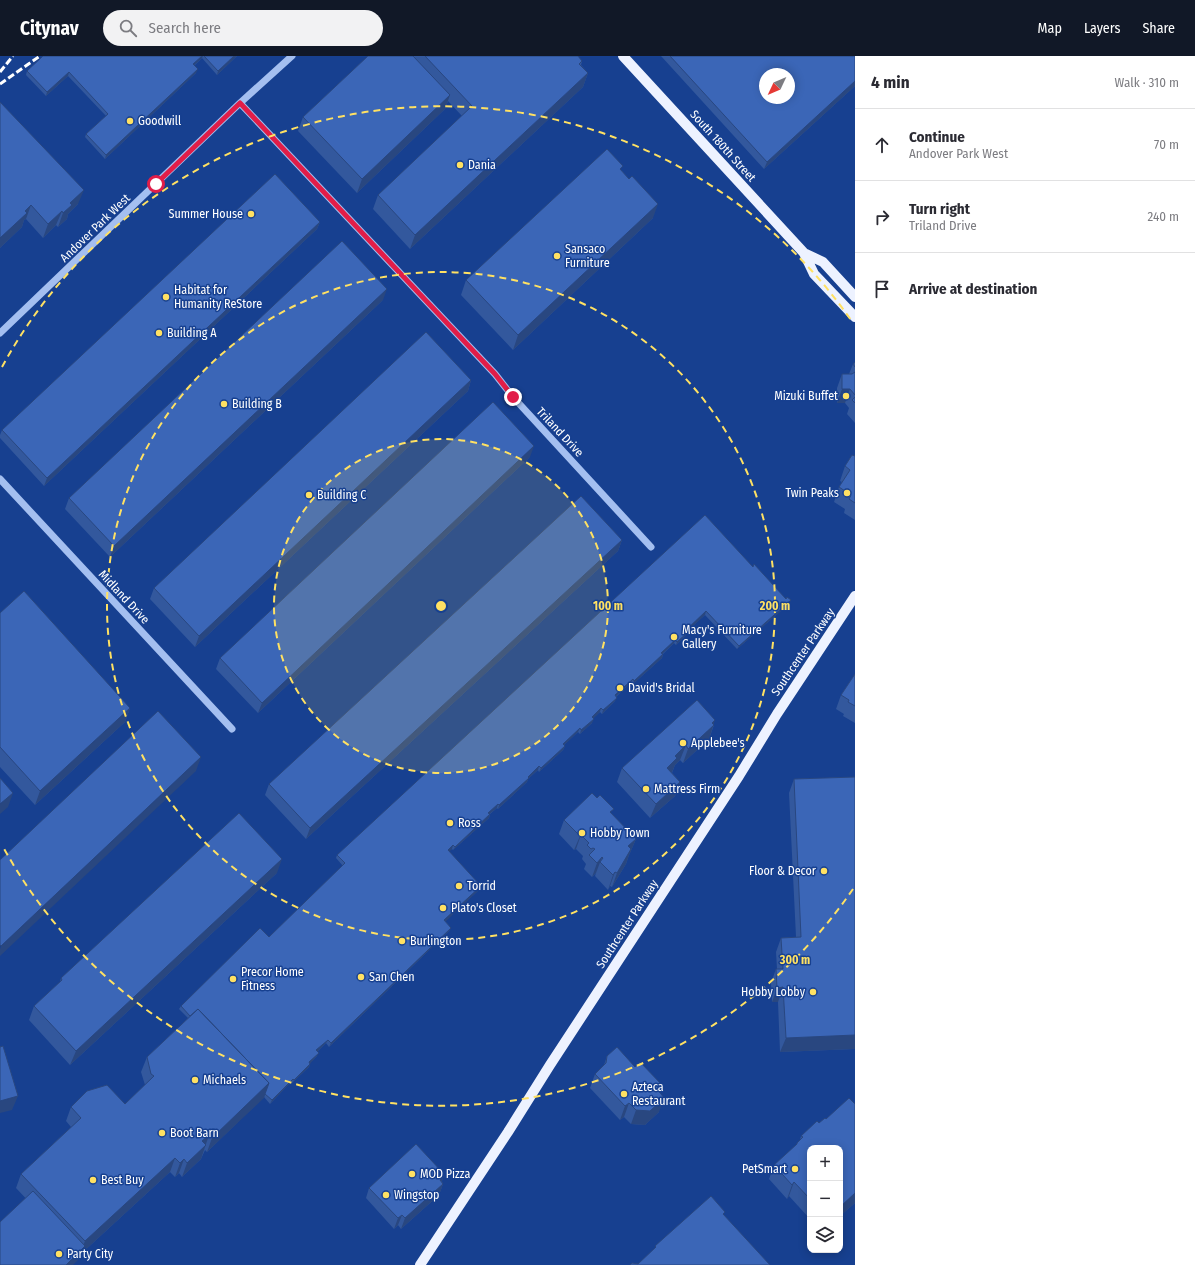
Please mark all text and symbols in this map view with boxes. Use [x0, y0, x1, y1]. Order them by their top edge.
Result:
search box [103, 10, 383, 46]
text: Citynav [20, 17, 79, 40]
icon: search [117, 17, 139, 39]
text: Search here [149, 19, 221, 37]
text: Map [1038, 20, 1062, 37]
text: Layers [1084, 20, 1120, 37]
text: Share [1142, 20, 1175, 37]
north arrow [759, 68, 795, 104]
text: 4 min [871, 72, 910, 93]
text: Walk · 310 m [1115, 75, 1179, 90]
street label: South 180th Street [687, 107, 759, 185]
place label: Goodwill [138, 114, 181, 128]
marker: Goodwill [125, 116, 135, 126]
text: Continue [909, 128, 965, 146]
icon: ahead [871, 134, 893, 156]
text: 70 m [1154, 137, 1179, 152]
text: Andover Park West [909, 146, 1008, 161]
place label: Dania [468, 158, 496, 172]
marker: Dania [455, 160, 465, 170]
route start [147, 175, 165, 193]
street label: Andover Park West [57, 191, 133, 265]
text: Turn right [909, 200, 970, 218]
icon: right [871, 206, 893, 228]
place label: Summer House [168, 207, 243, 221]
marker: Summer House [246, 209, 256, 219]
text: 240 m [1147, 209, 1179, 224]
text: Triland Drive [909, 218, 977, 233]
place label: Sansaco Furniture [565, 242, 610, 270]
marker: Sansaco Furniture [552, 251, 562, 261]
icon: arrive [871, 278, 893, 300]
text: Arrive at destination [909, 280, 1037, 298]
place label: Habitat for Humanity ReStore [174, 283, 262, 311]
marker: Habitat for Humanity ReStore [161, 292, 171, 302]
place label: Building A [167, 326, 217, 340]
marker: Building A [154, 328, 164, 338]
route end [504, 388, 522, 406]
place label: Mizuki Buffet [774, 389, 838, 403]
marker: Mizuki Buffet [841, 391, 851, 401]
place label: Building B [232, 397, 282, 411]
marker: Building B [219, 399, 229, 409]
street label: Triland Drive [534, 404, 586, 460]
place label: Twin Peaks [786, 486, 839, 500]
place label: Building C [317, 488, 366, 502]
marker: Twin Peaks [842, 488, 852, 498]
marker: Building C [304, 490, 314, 500]
street label: Midland Drive [96, 567, 152, 627]
centre of rings [434, 599, 448, 613]
text: 100 m [593, 599, 623, 613]
text: 200 m [759, 599, 790, 613]
street label: Southcenter Parkway [768, 605, 838, 698]
place label: Macy's Furniture Gallery [682, 623, 762, 651]
marker: Macy's Furniture Gallery [669, 632, 679, 642]
place label: David's Bridal [628, 681, 695, 695]
marker: David's Bridal [615, 683, 625, 693]
place label: Applebee's [691, 736, 745, 750]
marker: Applebee's [678, 738, 688, 748]
place label: Mattress Firm [654, 782, 720, 796]
marker: Mattress Firm [641, 784, 651, 794]
place label: Ross [458, 816, 481, 830]
marker: Ross [445, 818, 455, 828]
place label: Hobby Town [590, 826, 650, 840]
marker: Hobby Town [577, 828, 587, 838]
place label: Floor & Decor [749, 864, 817, 878]
marker: Floor & Decor [819, 866, 829, 876]
street label: Southcenter Parkway [593, 877, 661, 971]
place label: Torrid [467, 879, 496, 893]
marker: Torrid [454, 881, 464, 891]
place label: Plato's Closet [451, 901, 517, 915]
marker: Plato's Closet [438, 903, 448, 913]
place label: Burlington [410, 934, 462, 948]
marker: Burlington [397, 936, 407, 946]
text: 300 m [779, 953, 810, 967]
place label: Precor Home Fitness [241, 965, 304, 993]
place label: San Chen [369, 970, 415, 984]
marker: San Chen [356, 972, 366, 982]
marker: Precor Home Fitness [228, 974, 238, 984]
place label: Hobby Lobby [741, 985, 806, 999]
marker: Hobby Lobby [808, 987, 818, 997]
place label: Michaels [203, 1073, 246, 1087]
marker: Michaels [190, 1075, 200, 1085]
place label: Azteca Restaurant [632, 1080, 685, 1108]
marker: Azteca Restaurant [619, 1089, 629, 1099]
place label: Boot Barn [170, 1126, 219, 1140]
marker: Boot Barn [157, 1128, 167, 1138]
map controls [807, 1145, 843, 1253]
button: + [807, 1145, 843, 1181]
place label: PetSmart [742, 1162, 787, 1176]
marker: PetSmart [790, 1164, 800, 1174]
place label: MOD Pizza [420, 1167, 470, 1181]
marker: MOD Pizza [407, 1169, 417, 1179]
place label: Best Buy [101, 1173, 144, 1187]
marker: Best Buy [88, 1175, 98, 1185]
button: − [807, 1181, 843, 1217]
place label: Wingstop [394, 1188, 439, 1202]
marker: Wingstop [381, 1190, 391, 1200]
button: layers [807, 1217, 843, 1253]
place label: Party City [67, 1247, 114, 1261]
marker: Party City [54, 1249, 64, 1259]

